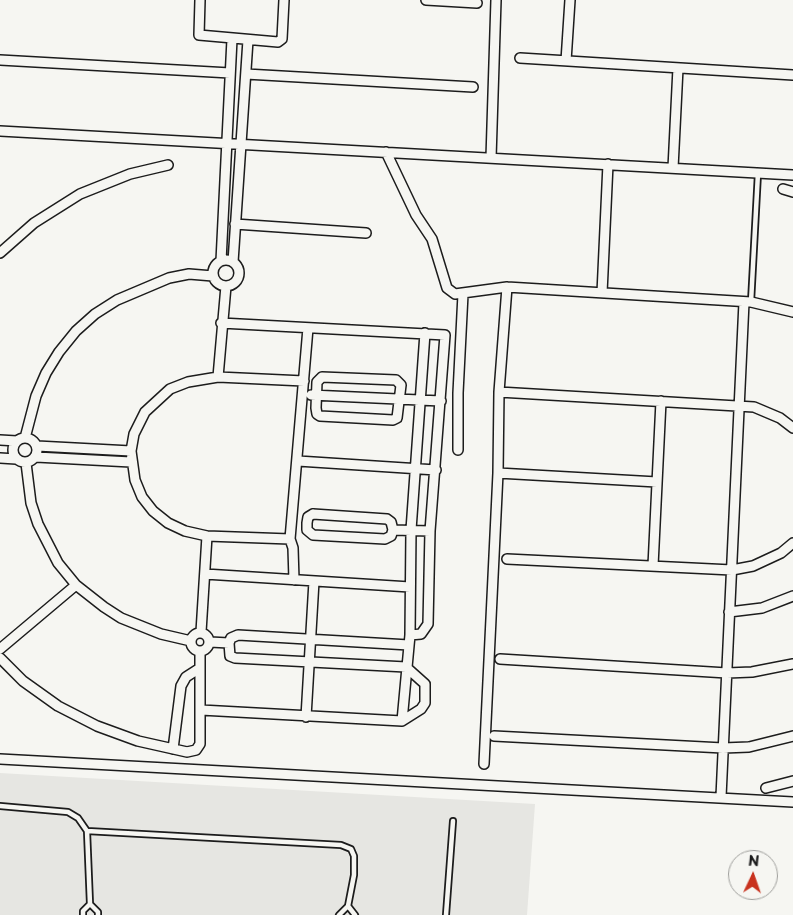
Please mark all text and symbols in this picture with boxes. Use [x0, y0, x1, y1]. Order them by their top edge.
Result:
north arrow [728, 850, 778, 900]
text: N [748, 850, 760, 871]

